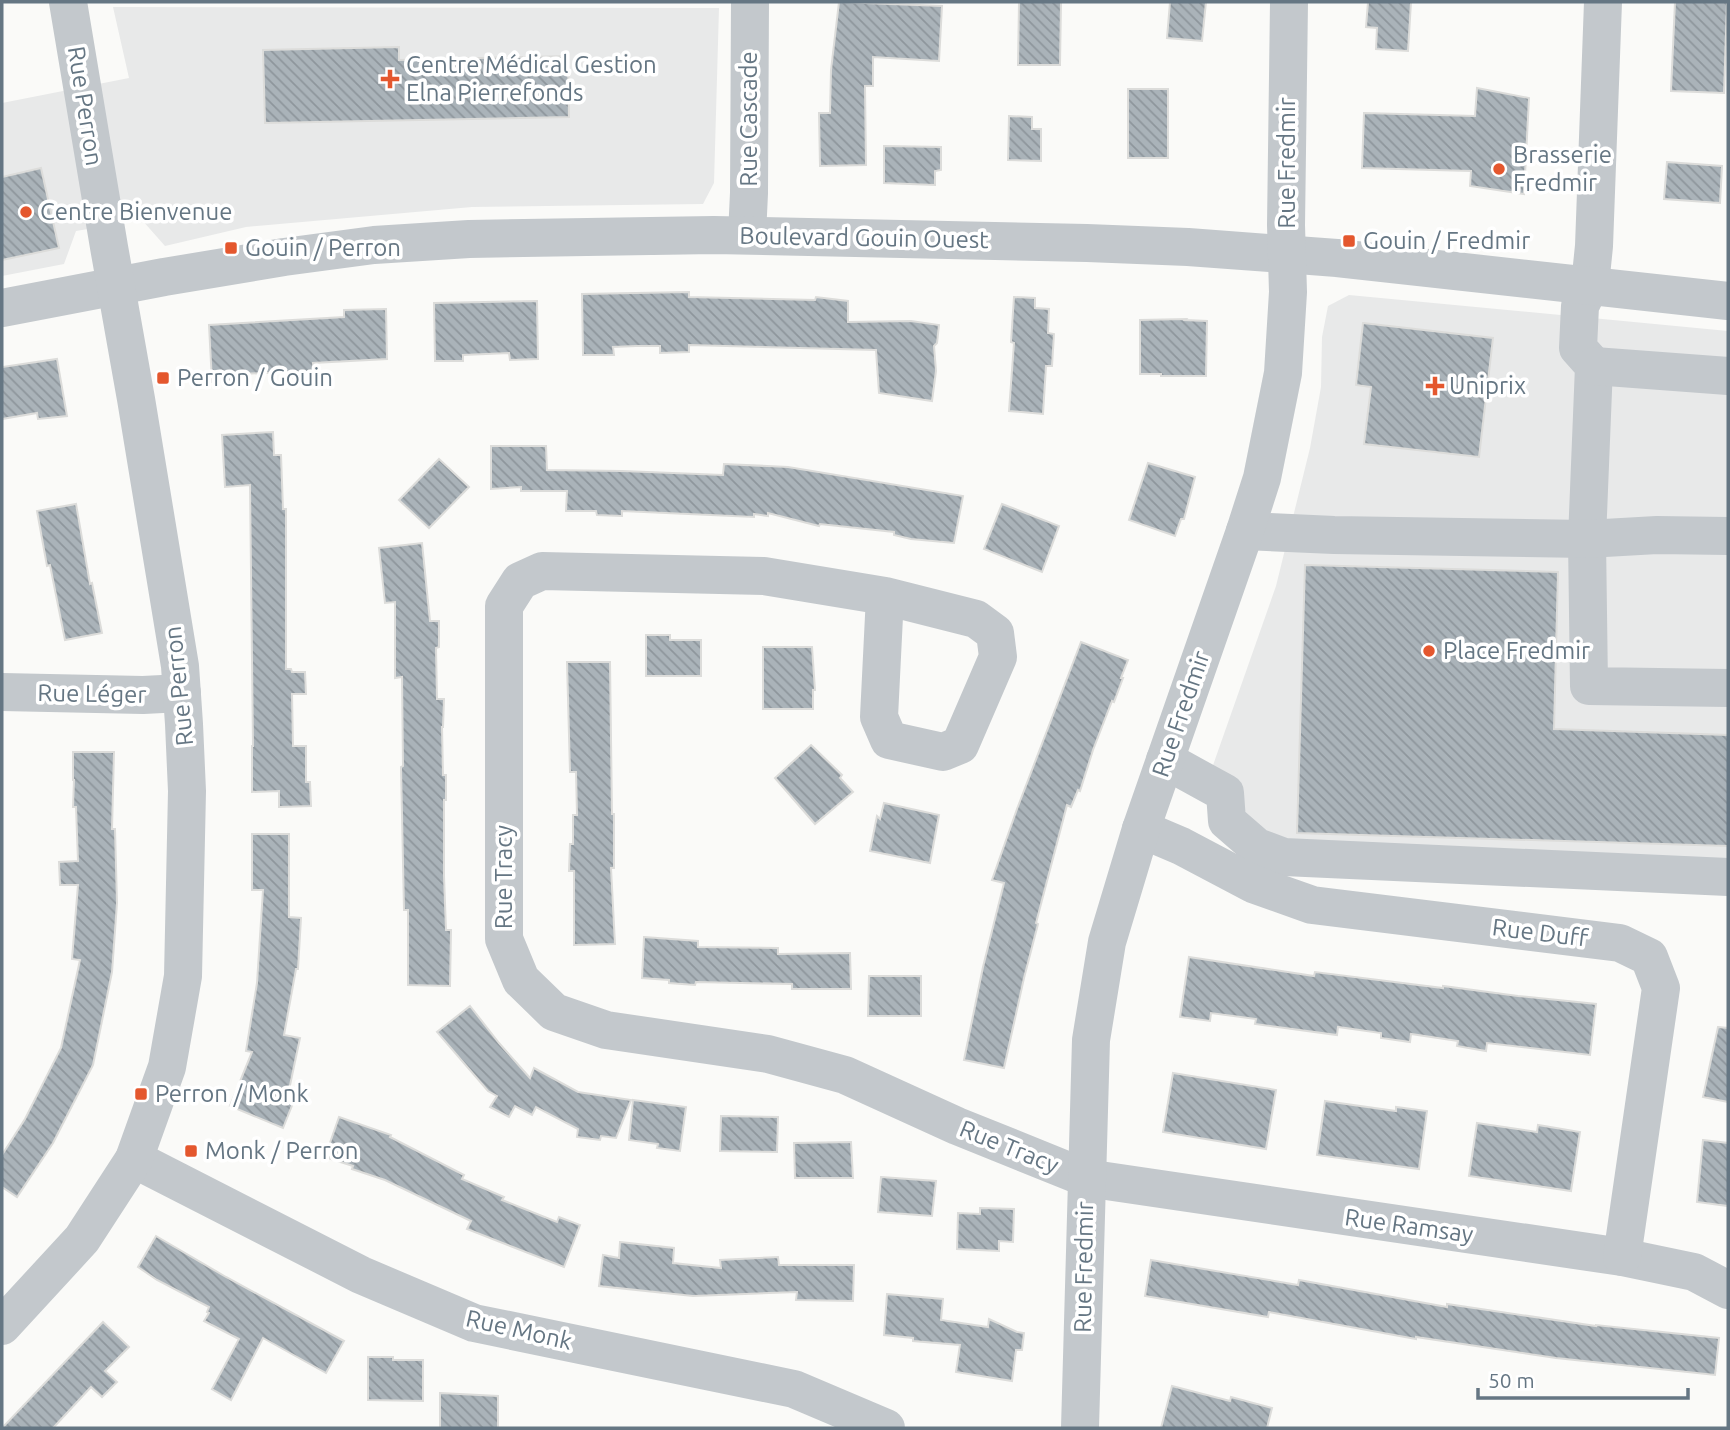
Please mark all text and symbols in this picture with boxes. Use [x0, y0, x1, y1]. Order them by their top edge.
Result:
street label: Rue Perron [63, 44, 108, 168]
place label: Centre Médical Gestion Elna Pierrefonds [406, 51, 657, 106]
street label: Rue Cascade [735, 51, 762, 187]
marker: Centre Médical Gestion Elna Pierrefonds [380, 69, 400, 89]
street label: Rue Fredmir [1273, 97, 1300, 229]
place label: Brasserie Fredmir [1513, 141, 1612, 196]
marker: Brasserie Fredmir [1491, 161, 1507, 177]
place label: Centre Bienvenue [40, 198, 232, 225]
marker: Centre Bienvenue [18, 204, 34, 220]
street label: Boulevard Gouin Ouest [739, 222, 989, 253]
place label: Gouin / Fredmir [1363, 227, 1530, 254]
marker: Gouin / Fredmir [1341, 233, 1357, 249]
place label: Gouin / Perron [245, 234, 401, 261]
marker: Gouin / Perron [223, 240, 239, 256]
place label: Perron / Gouin [177, 364, 333, 391]
marker: Perron / Gouin [155, 370, 171, 386]
place label: Uniprix [1449, 372, 1526, 399]
marker: Uniprix [1427, 378, 1443, 394]
street label: Rue Perron [159, 625, 198, 747]
place label: Place Fredmir [1443, 637, 1590, 664]
marker: Place Fredmir [1421, 643, 1437, 659]
street label: Rue Fredmir [1146, 647, 1215, 780]
street label: Rue Léger [37, 679, 147, 708]
street label: Rue Tracy [490, 824, 517, 929]
street label: Rue Duff [1491, 913, 1590, 952]
place label: Perron / Monk [155, 1080, 309, 1107]
marker: Perron / Monk [133, 1086, 149, 1102]
street label: Rue Tracy [956, 1114, 1063, 1179]
place label: Monk / Perron [205, 1137, 359, 1164]
marker: Monk / Perron [183, 1143, 199, 1159]
street label: Rue Fredmir [1069, 1201, 1098, 1333]
street label: Rue Ramsay [1343, 1203, 1476, 1248]
street label: Rue Monk [463, 1304, 575, 1355]
scale bar [1478, 1356, 1688, 1400]
text: 50 m [1488, 1368, 1535, 1392]

